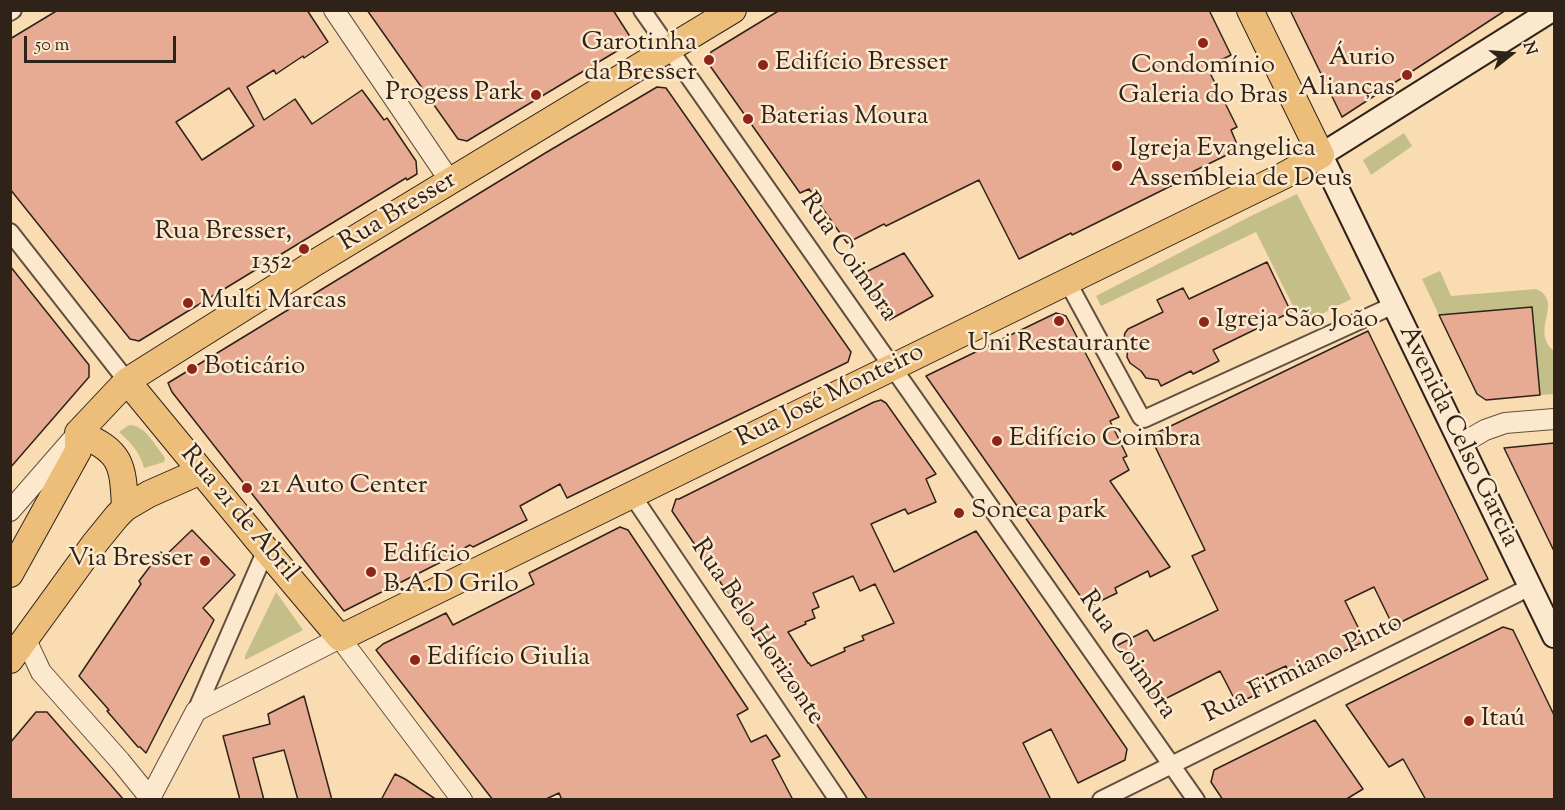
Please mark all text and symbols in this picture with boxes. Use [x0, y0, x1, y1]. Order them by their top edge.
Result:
scale bar [27, 24, 178, 62]
north arrow [1481, 24, 1541, 84]
place label: Garotinha da Bresser [581, 29, 697, 90]
text: 50 m [35, 33, 69, 59]
marker: Condomínio Galeria do Bras [1196, 36, 1210, 50]
text: N [1516, 39, 1542, 58]
place label: Áurio Alianças [1298, 44, 1395, 106]
place label: Edifício Bresser [775, 49, 948, 81]
place label: Condomínio Galeria do Bras [1118, 52, 1288, 113]
marker: Garotinha da Bresser [702, 53, 716, 67]
marker: Edifício Bresser [756, 58, 770, 72]
marker: Áurio Alianças [1400, 68, 1414, 82]
place label: Progess Park [385, 79, 524, 111]
marker: Progess Park [529, 88, 543, 102]
place label: Baterias Moura [760, 103, 928, 135]
marker: Baterias Moura [741, 112, 755, 126]
place label: Igreja Evangelica Assembleia de Deus [1129, 135, 1352, 196]
marker: Igreja Evangelica Assembleia de Deus [1110, 159, 1124, 173]
street label: Rua Bresser [335, 166, 463, 260]
street label: Rua Coimbra [791, 188, 903, 328]
place label: Rua Bresser, 1352 [155, 218, 292, 280]
marker: Rua Bresser, 1352 [297, 242, 311, 256]
place label: Multi Marcas [200, 287, 347, 319]
marker: Multi Marcas [181, 296, 195, 310]
place label: Igreja São João [1216, 306, 1378, 338]
marker: Uni Restaurante [1052, 314, 1066, 328]
marker: Igreja São João [1197, 315, 1211, 329]
street label: Avenida Celso Garcia [1390, 321, 1524, 553]
place label: Uni Restaurante [967, 330, 1151, 362]
street label: Rua José Monteiro [732, 338, 930, 456]
place label: Boticário [204, 353, 305, 385]
marker: Boticário [185, 362, 199, 376]
place label: Edifício Coimbra [1009, 425, 1201, 457]
marker: Edifício Coimbra [990, 434, 1004, 448]
street label: Rua 21 de Abril [172, 440, 304, 590]
place label: 21 Auto Center [259, 472, 428, 504]
marker: 21 Auto Center [240, 481, 254, 495]
place label: Soneca park [971, 497, 1107, 529]
marker: Soneca park [952, 506, 966, 520]
street label: Rua Belo Horizonte [682, 534, 830, 732]
place label: Edifício B.A.D Grilo [383, 541, 519, 602]
place label: Via Bresser [68, 545, 193, 577]
marker: Via Bresser [198, 554, 212, 568]
marker: Edifício B.A.D Grilo [364, 565, 378, 579]
street label: Rua Coimbra [1070, 586, 1182, 726]
street label: Rua Firmiano Pinto [1200, 608, 1408, 732]
place label: Edifício Giulia [427, 644, 590, 676]
marker: Edifício Giulia [408, 653, 422, 667]
place label: Itaú [1481, 705, 1525, 737]
marker: Itaú [1462, 714, 1476, 728]

